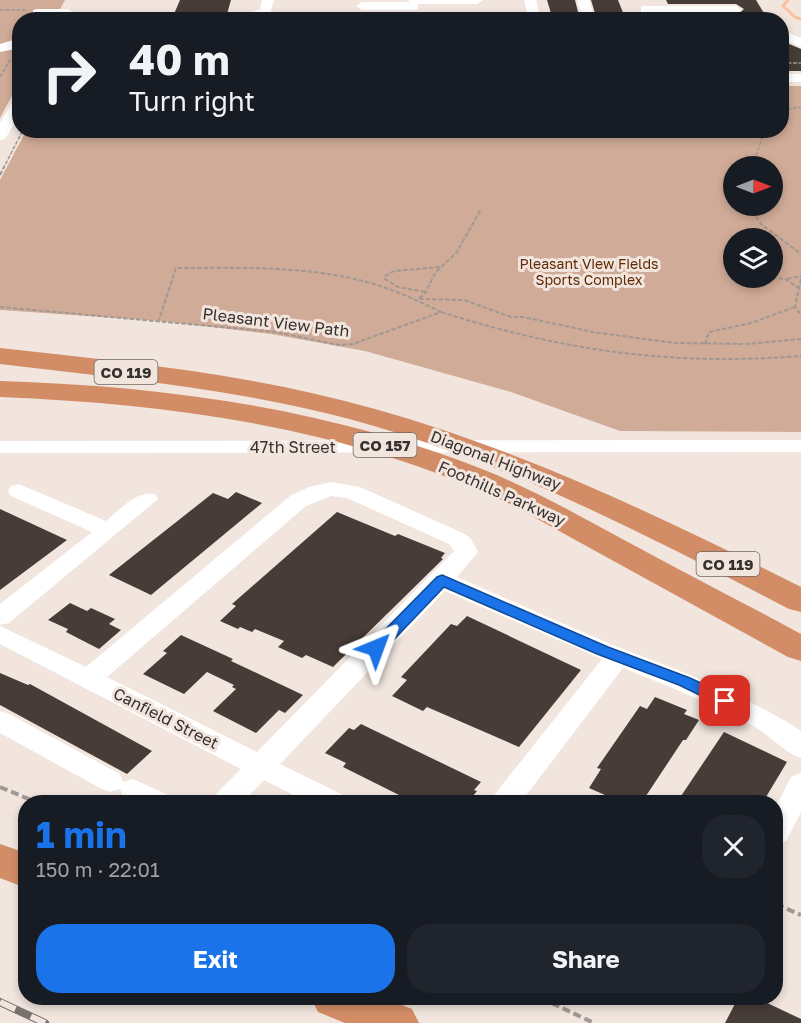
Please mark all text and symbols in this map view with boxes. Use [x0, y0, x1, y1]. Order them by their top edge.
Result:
text: 40 m [129, 34, 230, 84]
icon: right [30, 36, 108, 114]
text: Turn right [129, 85, 255, 117]
north arrow [723, 156, 783, 216]
map controls [723, 156, 783, 288]
button: layers [723, 228, 783, 288]
park label: Pleasant View Fields Sports Complex [520, 255, 658, 288]
street label: Pleasant View Path [201, 303, 351, 341]
road number: CO 119 [94, 360, 158, 384]
street label: Diagonal Highway [428, 426, 564, 494]
road number: CO 157 [354, 433, 416, 457]
street label: 47th Street [250, 437, 336, 457]
street label: Foothills Parkway [435, 456, 569, 530]
road number: CO 119 [696, 552, 760, 576]
position arrow [344, 616, 408, 680]
pin [699, 675, 750, 726]
street label: Canfield Street [110, 683, 222, 753]
icon: arrive [708, 684, 741, 717]
text: 1 min [36, 813, 127, 856]
button: close [702, 815, 765, 878]
text: 150 m · 22:01 [36, 857, 160, 881]
button: Exit [36, 924, 395, 993]
button: Share [407, 924, 765, 993]

